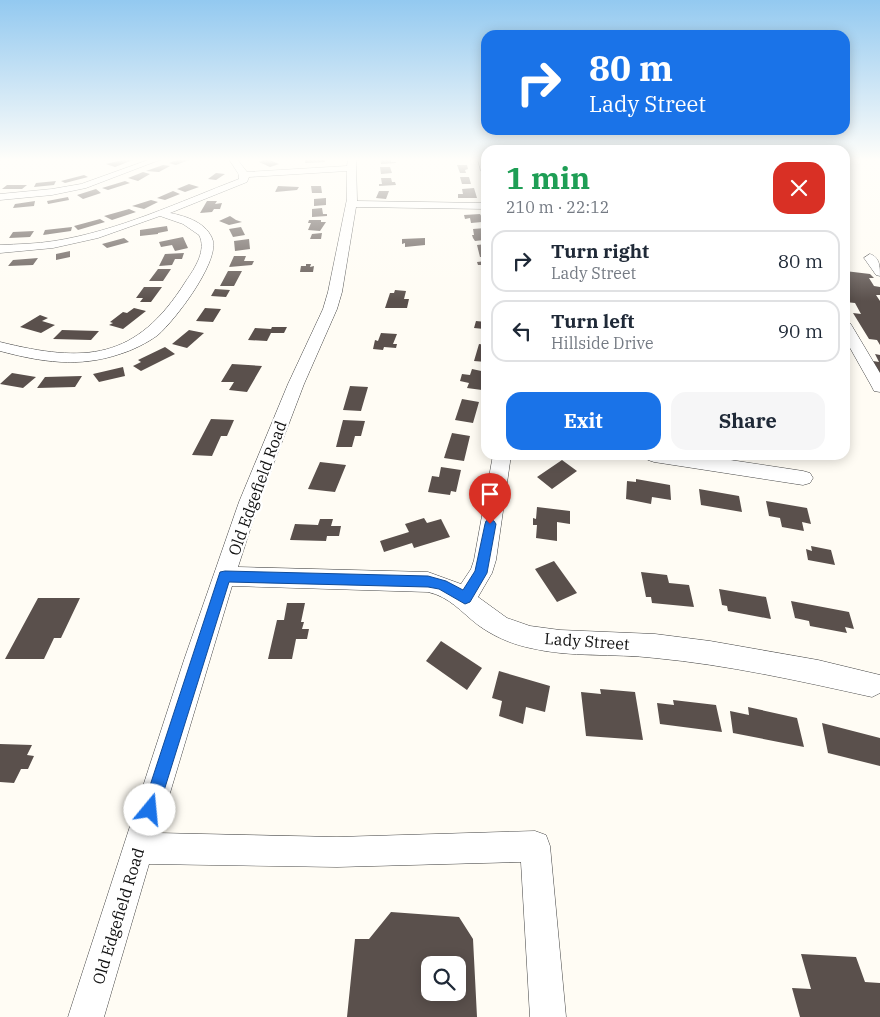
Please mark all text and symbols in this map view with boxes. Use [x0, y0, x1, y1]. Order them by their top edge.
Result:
text: 80 m [589, 45, 673, 91]
icon: right [506, 50, 571, 115]
text: Lady Street [589, 89, 706, 118]
text: 1 min [506, 158, 590, 197]
button: close [773, 162, 825, 214]
text: 210 m · 22:12 [506, 197, 609, 217]
text: Turn right [551, 239, 649, 263]
icon: right [508, 247, 536, 275]
text: 80 m [778, 249, 823, 273]
text: Lady Street [551, 263, 636, 283]
text: Turn left [551, 309, 634, 333]
icon: left [508, 317, 536, 345]
text: 90 m [778, 319, 823, 343]
text: Hillside Drive [551, 333, 653, 353]
button: Exit [506, 392, 661, 450]
button: Share [671, 392, 825, 450]
street label: Old Edgefield Road [223, 418, 291, 558]
pin [469, 473, 511, 524]
icon: arrive [476, 480, 504, 508]
street label: Lady Street [544, 628, 631, 654]
position arrow [123, 783, 175, 835]
street label: Old Edgefield Road [88, 845, 148, 987]
map controls [421, 956, 466, 1001]
button: search [421, 956, 466, 1001]

